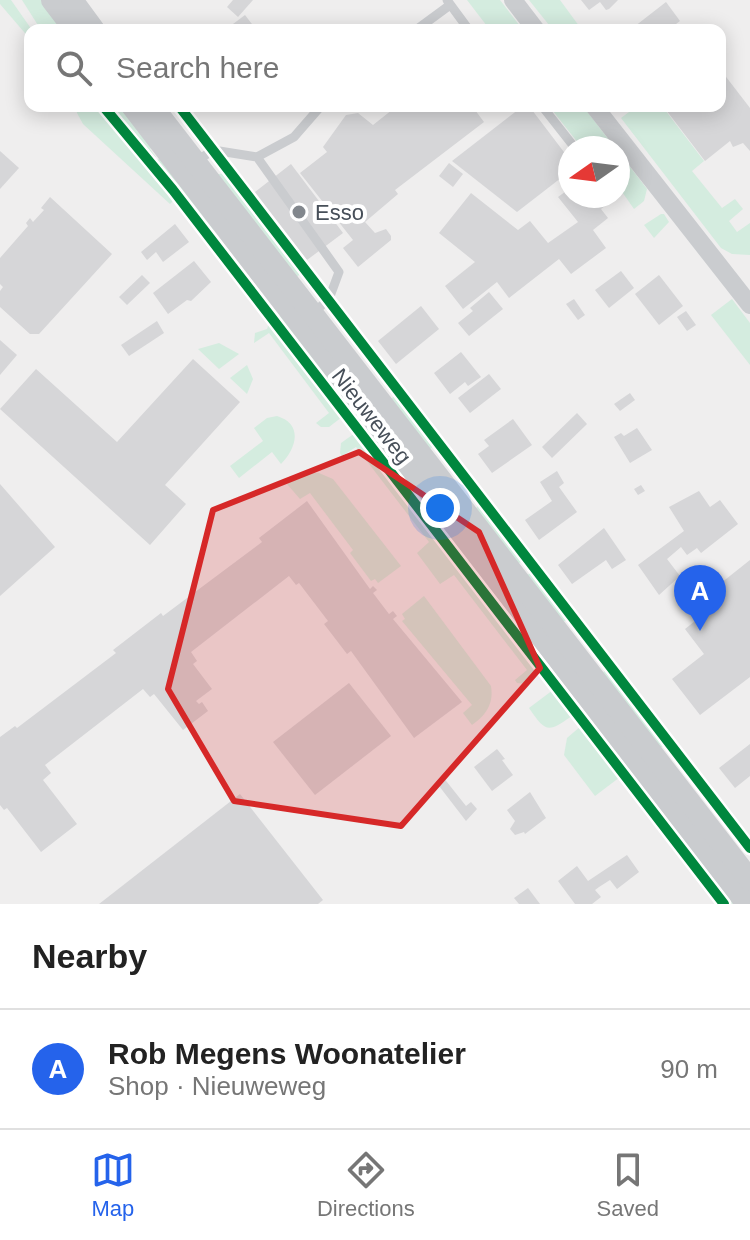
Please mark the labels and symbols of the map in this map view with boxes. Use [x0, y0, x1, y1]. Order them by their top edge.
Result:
north arrow [558, 136, 630, 208]
place label: Esso [315, 200, 364, 225]
marker: Esso [290, 203, 308, 221]
street label: Nieuweweg [327, 364, 416, 469]
your location [420, 488, 460, 528]
pin: A [674, 565, 726, 631]

